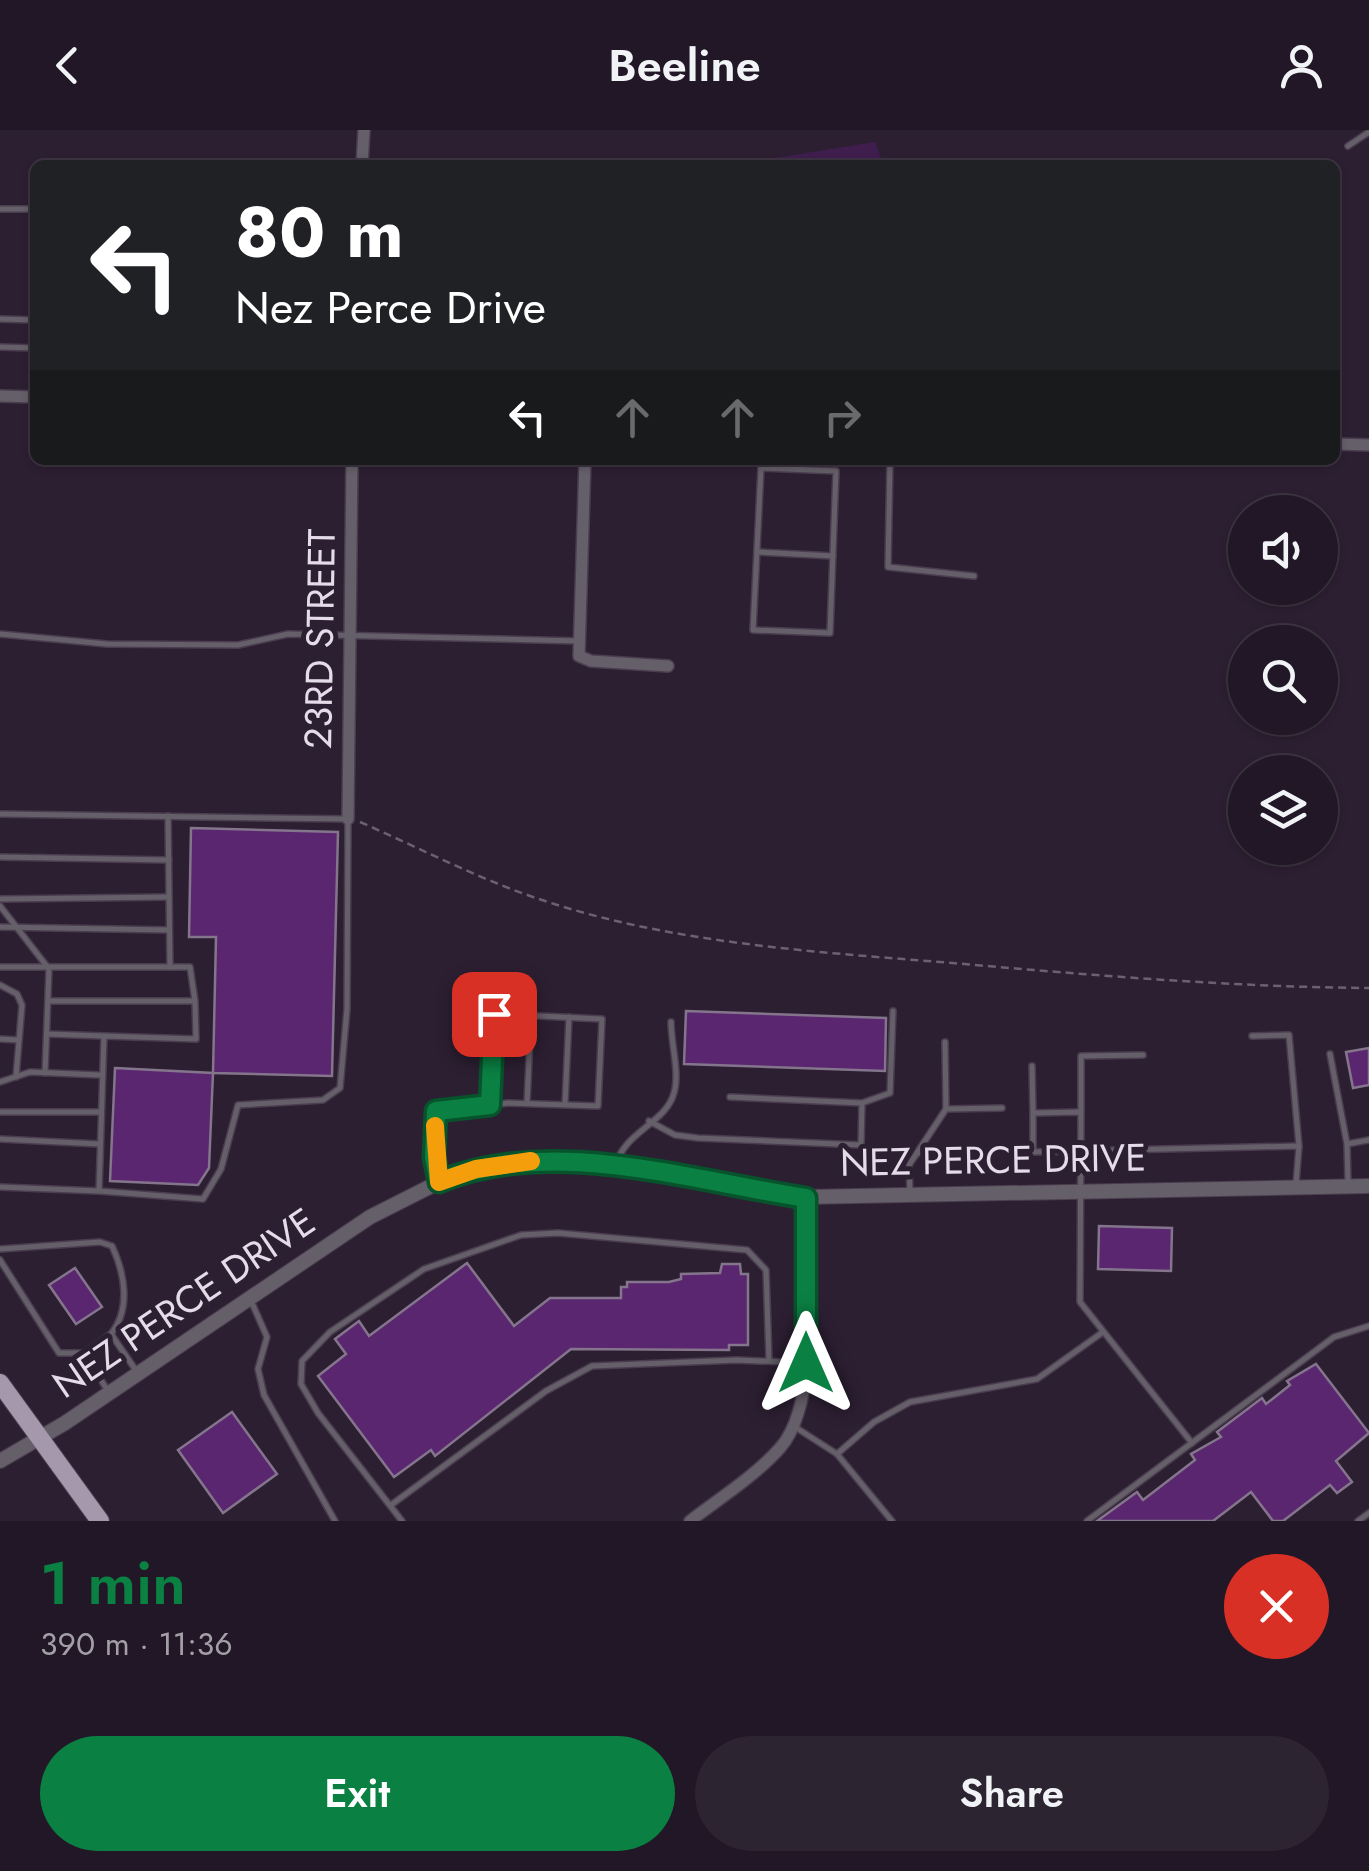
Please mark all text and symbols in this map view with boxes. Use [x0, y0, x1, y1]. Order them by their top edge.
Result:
text: Beeline [608, 33, 761, 98]
icon: back [40, 38, 95, 93]
icon: person [1274, 38, 1329, 93]
text: 80 m [235, 182, 404, 283]
icon: left [70, 200, 200, 330]
text: Nez Perce Drive [235, 275, 546, 340]
icon: left [500, 390, 555, 445]
icon: ahead [605, 390, 660, 445]
icon: ahead [710, 390, 765, 445]
icon: right [815, 390, 870, 445]
map controls [1228, 495, 1338, 865]
button: sound [1228, 495, 1338, 605]
street label: 23RD STREET [290, 528, 349, 750]
button: search [1228, 625, 1338, 735]
button: layers [1228, 755, 1338, 865]
pin [452, 972, 537, 1057]
icon: arrive [467, 987, 522, 1042]
street label: NEZ PERCE DRIVE [839, 1129, 1147, 1190]
street label: NEZ PERCE DRIVE [41, 1194, 326, 1411]
position arrow [754, 1311, 858, 1415]
text: 1 min [40, 1540, 186, 1627]
button: close [1224, 1554, 1329, 1659]
text: 390 m · 11:36 [40, 1621, 233, 1667]
button: Exit [40, 1736, 675, 1851]
button: Share [695, 1736, 1329, 1851]

